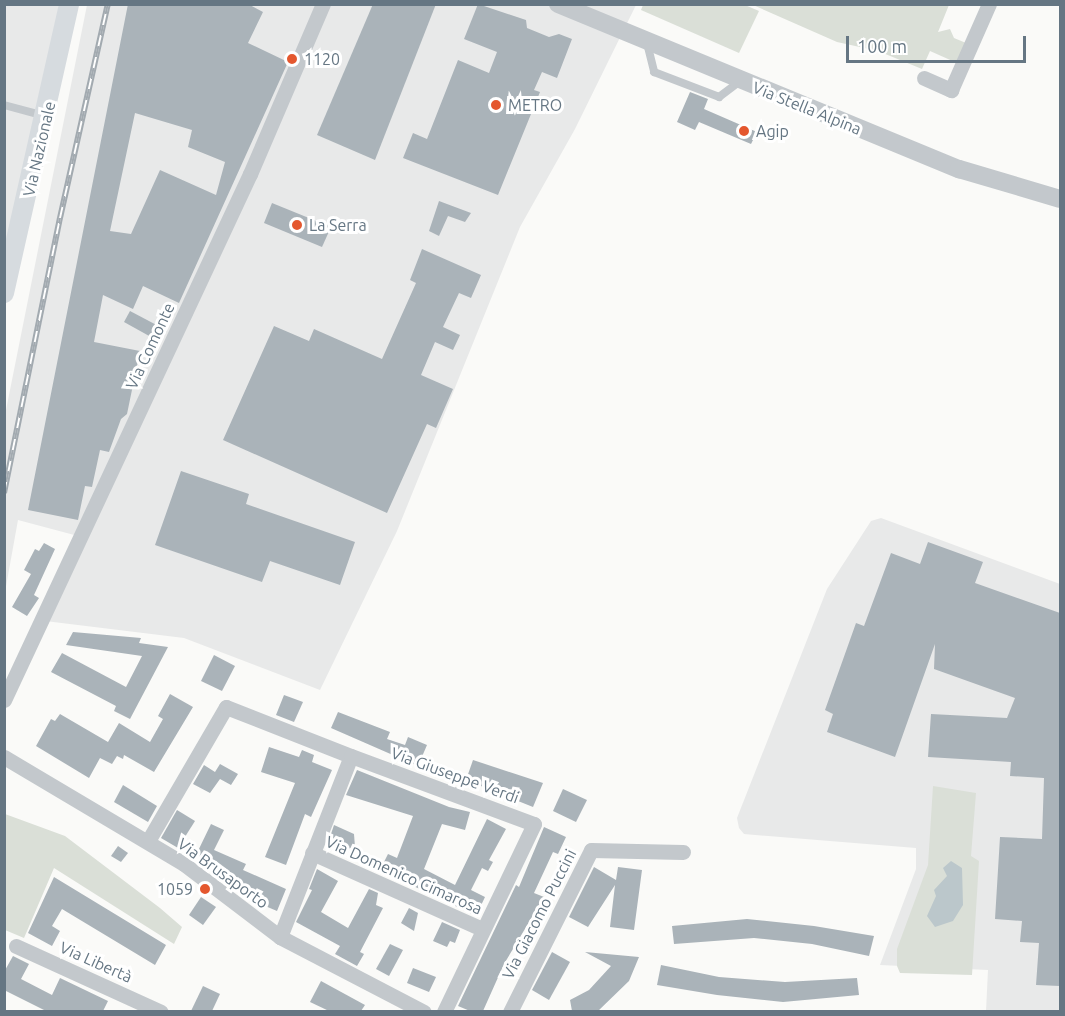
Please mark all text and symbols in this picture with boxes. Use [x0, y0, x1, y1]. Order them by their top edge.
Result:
scale bar [849, 24, 1029, 62]
text: 100 m [857, 36, 907, 56]
place label: 1120 [304, 49, 340, 69]
marker: 1120 [285, 52, 299, 66]
street label: Via Stella Alpina [750, 77, 864, 139]
place label: METRO [508, 95, 562, 115]
marker: METRO [489, 98, 503, 112]
street label: Via Nazionale [19, 100, 59, 198]
place label: Agip [756, 121, 789, 141]
marker: Agip [737, 124, 751, 138]
place label: La Serra [309, 215, 367, 235]
marker: La Serra [290, 218, 304, 232]
street label: Via Comonte [122, 300, 178, 392]
street label: Via Giuseppe Verdi [388, 743, 522, 807]
street label: Via Domenico Cimarosa [323, 832, 485, 918]
street label: Via Brusaporto [174, 834, 272, 912]
street label: Via Giacomo Puccini [498, 846, 580, 982]
place label: 1059 [157, 879, 193, 899]
marker: 1059 [198, 882, 212, 896]
street label: Via Libertà [57, 938, 135, 986]

